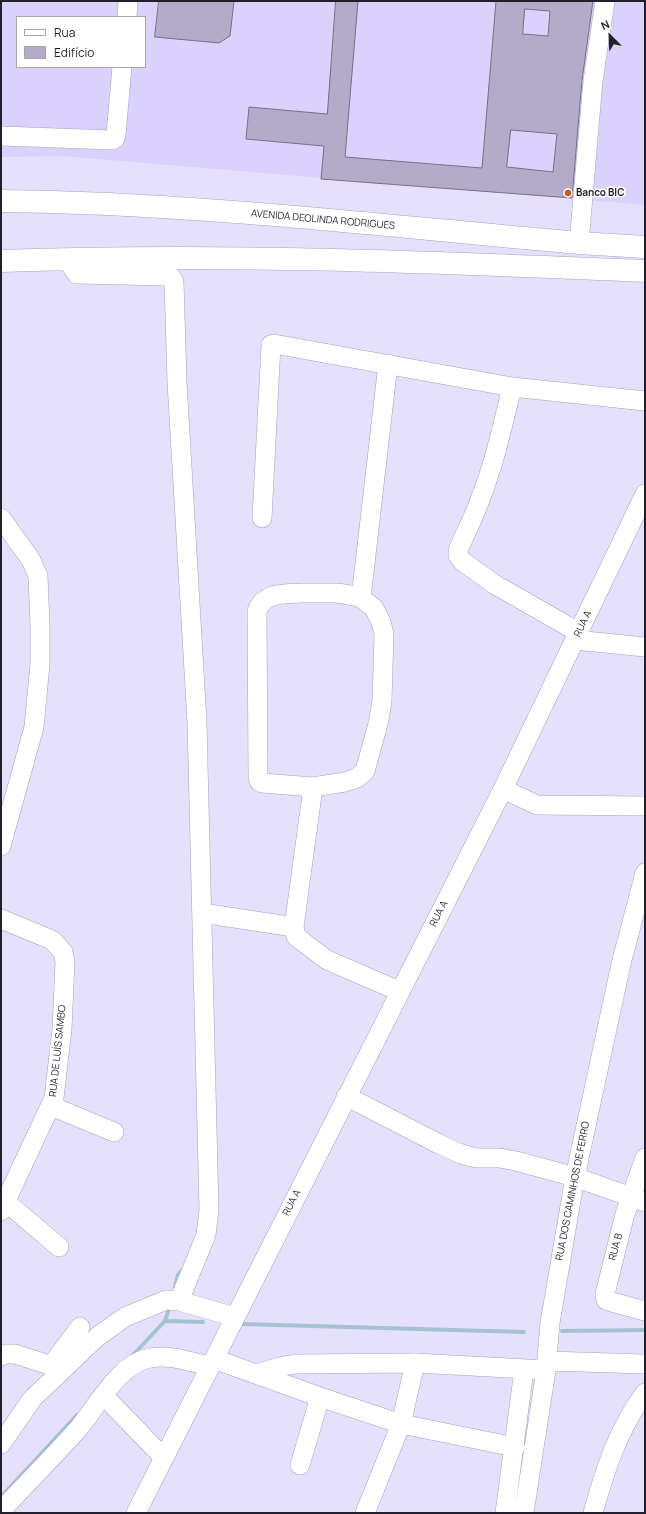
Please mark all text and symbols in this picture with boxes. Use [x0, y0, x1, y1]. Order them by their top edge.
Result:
legend [16, 16, 146, 68]
north arrow [590, 16, 630, 56]
text: N [598, 16, 612, 33]
text: Rua [54, 24, 75, 41]
text: Edifício [54, 44, 94, 61]
place label: Banco BIC [576, 187, 625, 199]
marker: Banco BIC [563, 188, 573, 198]
street label: AVENIDA DEOLINDA RODRIGUES [251, 208, 395, 232]
street label: RUA A [572, 609, 594, 639]
street label: RUA A [427, 899, 451, 929]
street label: RUA DE LUÍS SAMBO [47, 1004, 69, 1098]
street label: RUA DOS CAMINHOS DE FERRO [554, 1120, 592, 1262]
street label: RUA A [280, 1188, 304, 1218]
street label: RUA B [607, 1232, 625, 1262]

